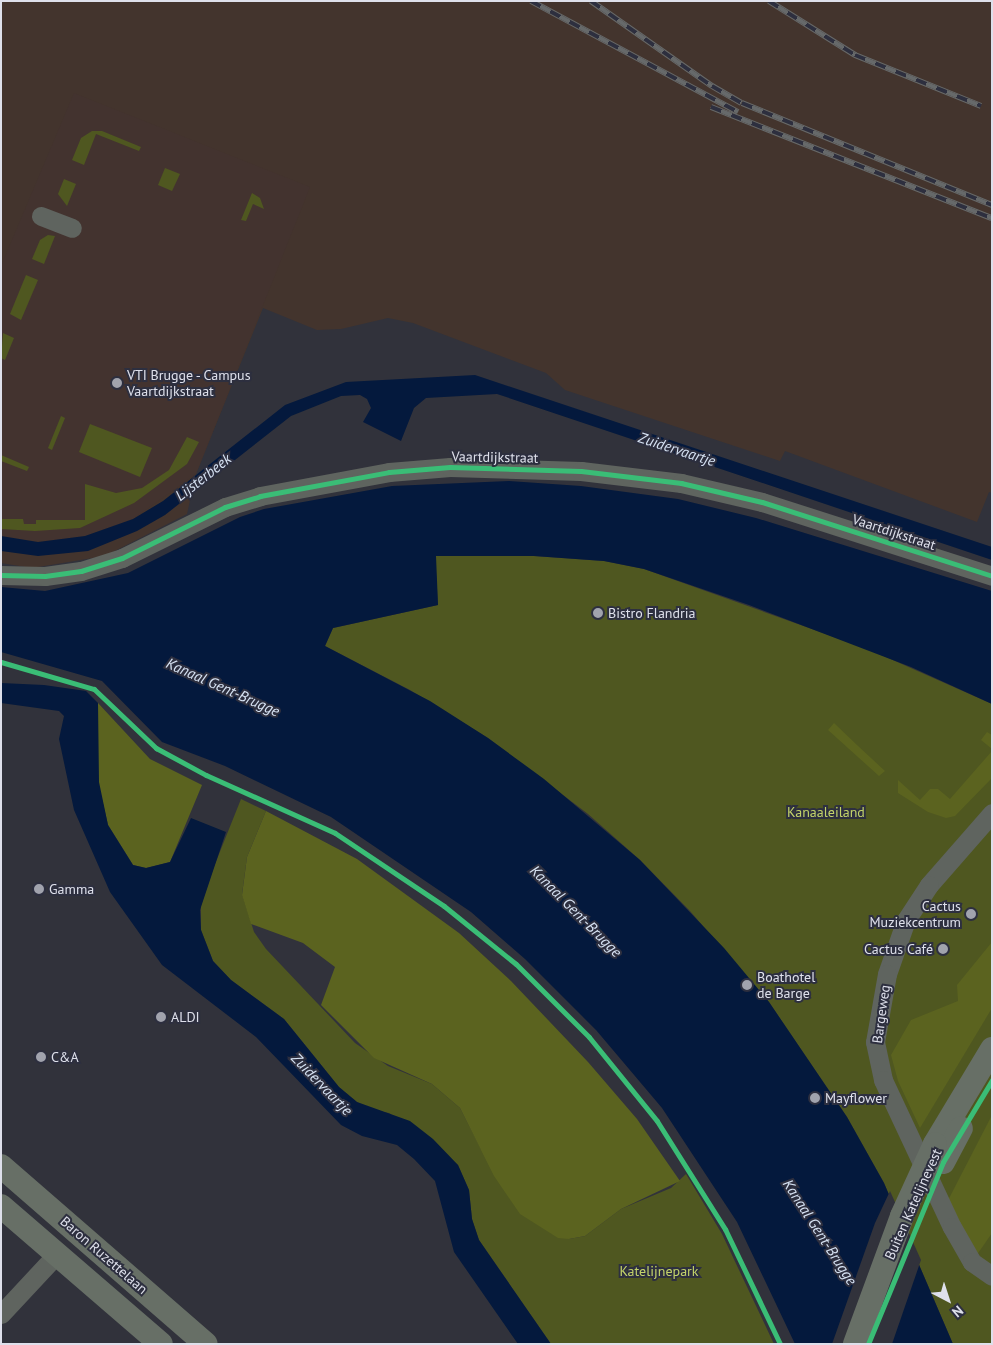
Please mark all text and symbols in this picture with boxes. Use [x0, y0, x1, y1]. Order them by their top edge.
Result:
place label: VTI Brugge - Campus Vaartdijkstraat [127, 367, 253, 400]
marker: VTI Brugge - Campus Vaartdijkstraat [111, 377, 123, 389]
water label: Zuidervaartje [636, 428, 718, 470]
street label: Vaartdijkstraat [451, 448, 539, 466]
water label: Lijsterbeek [171, 450, 235, 504]
street label: Vaartdijkstraat [850, 511, 938, 553]
place label: Bistro Flandria [608, 605, 695, 621]
marker: Bistro Flandria [592, 607, 604, 619]
water label: Kanaal Gent-Brugge [163, 654, 283, 720]
park label: Kanaaleiland [787, 804, 865, 820]
water label: Kanaal Gent-Brugge [526, 861, 626, 961]
place label: Gamma [49, 881, 94, 897]
marker: Gamma [33, 883, 45, 895]
place label: Cactus Muziekcentrum [870, 898, 961, 930]
marker: Cactus Muziekcentrum [965, 908, 977, 920]
place label: Cactus Café [864, 941, 933, 957]
marker: Cactus Café [937, 943, 949, 955]
place label: Boathotel de Barge [757, 969, 815, 1002]
marker: Boathotel de Barge [741, 979, 753, 991]
street label: Bargeweg [869, 984, 893, 1044]
place label: ALDI [171, 1009, 200, 1025]
marker: ALDI [155, 1011, 167, 1023]
place label: C&A [51, 1049, 79, 1065]
water label: Zuidervaartje [288, 1049, 356, 1119]
marker: C&A [35, 1051, 47, 1063]
place label: Mayflower [825, 1090, 887, 1106]
marker: Mayflower [809, 1092, 821, 1104]
street label: Buiten Katelijnevest [881, 1146, 945, 1262]
water label: Kanaal Gent-Brugge [779, 1176, 861, 1288]
street label: Baron Ruzettelaan [57, 1213, 151, 1297]
park label: Katelijnepark [619, 1263, 699, 1279]
north arrow [923, 1275, 973, 1325]
text: N [948, 1302, 967, 1321]

